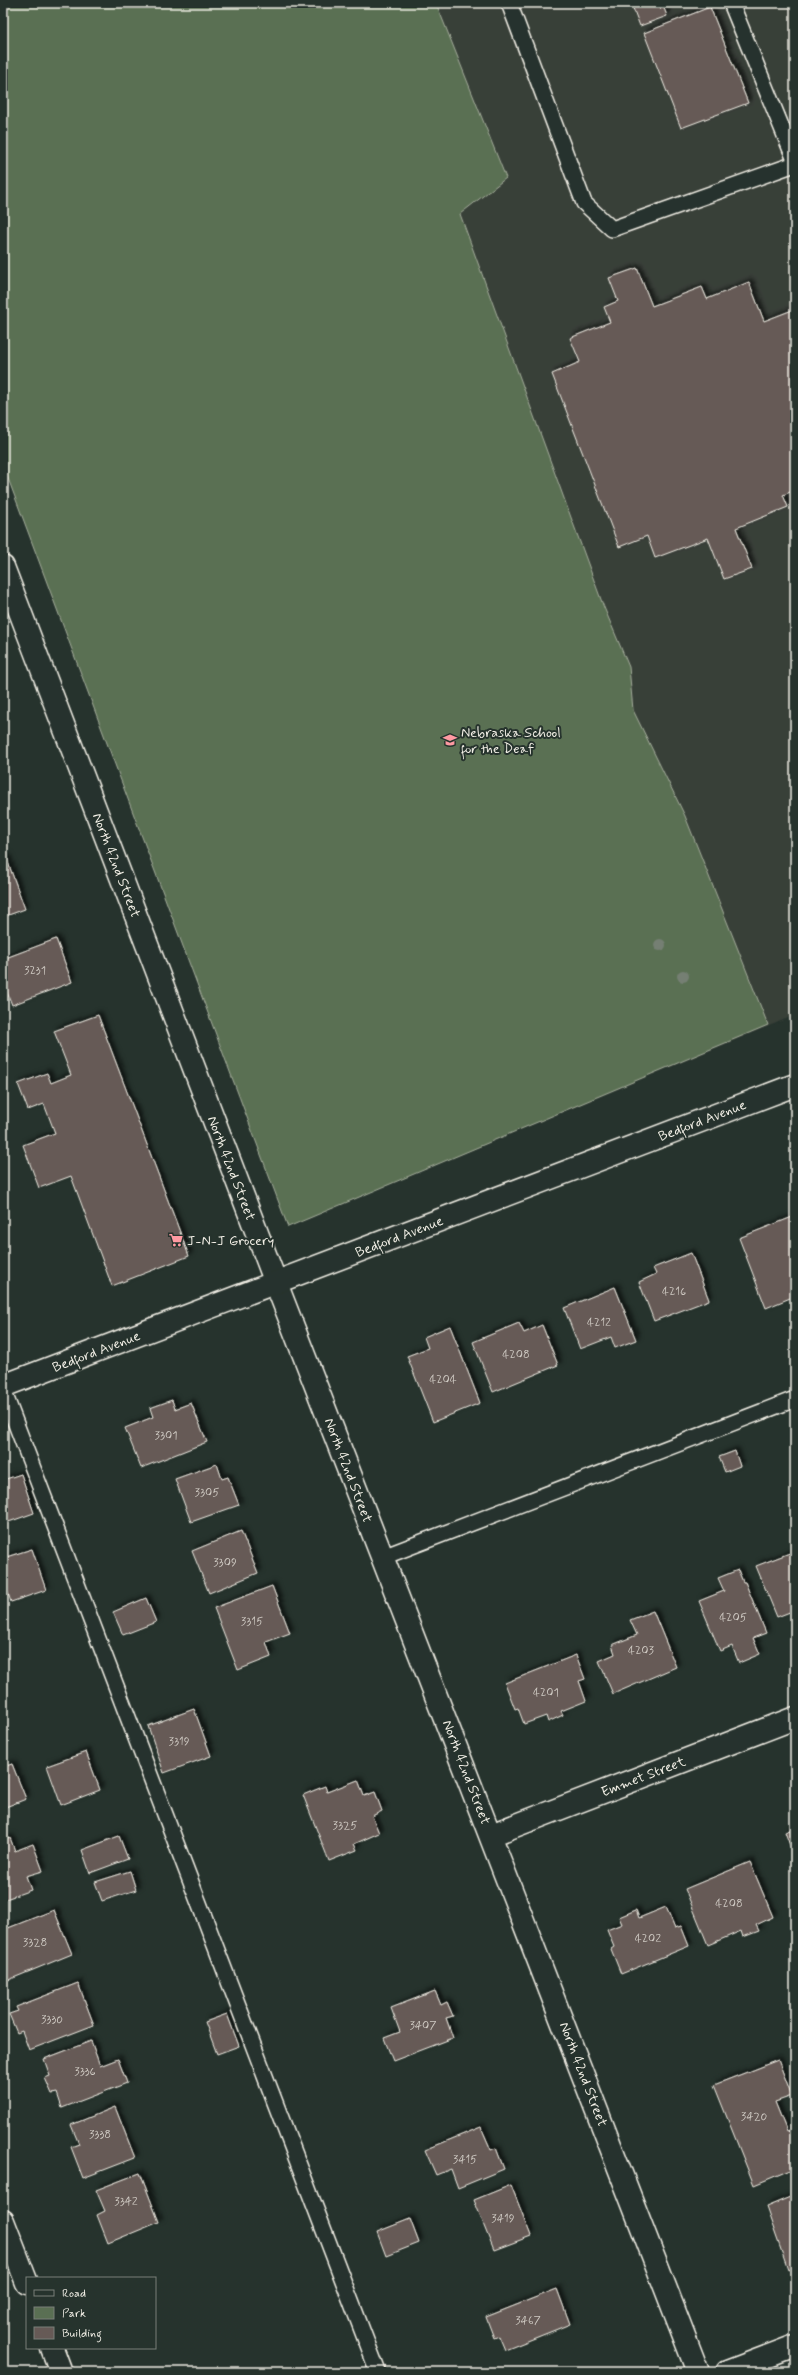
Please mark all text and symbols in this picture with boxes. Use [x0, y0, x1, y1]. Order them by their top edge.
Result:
place label: Nebraska School for the Deaf [461, 724, 561, 760]
school or university icon: Nebraska School for the Deaf [442, 732, 458, 748]
street label: North 42nd Street [88, 811, 144, 921]
house number: 3231 [24, 963, 46, 979]
street label: Bedford Avenue [656, 1096, 750, 1148]
street label: North 42nd Street [203, 1114, 259, 1224]
street label: Bedford Avenue [353, 1212, 447, 1264]
supermarket icon: J-N-J Grocery [168, 1232, 184, 1248]
place label: J-N-J Grocery [187, 1232, 274, 1250]
house number: 4216 [662, 1284, 686, 1300]
house number: 4212 [587, 1315, 611, 1331]
street label: Bedford Avenue [50, 1327, 144, 1379]
house number: 4208 [502, 1347, 530, 1363]
house number: 4204 [429, 1372, 457, 1388]
street label: North 42nd Street [320, 1416, 376, 1526]
house number: 3301 [154, 1428, 178, 1444]
house number: 3305 [195, 1485, 219, 1501]
house number: 3309 [213, 1555, 237, 1571]
house number: 4205 [719, 1610, 747, 1626]
house number: 3315 [241, 1614, 263, 1630]
house number: 4203 [628, 1643, 655, 1659]
house number: 4201 [533, 1685, 559, 1701]
street label: North 42nd Street [438, 1718, 494, 1828]
house number: 3319 [168, 1734, 190, 1750]
street label: Emmet Street [599, 1752, 689, 1801]
house number: 3325 [333, 1818, 357, 1834]
house number: 4208 [715, 1896, 743, 1912]
house number: 4202 [635, 1931, 661, 1947]
house number: 3328 [23, 1935, 47, 1951]
house number: 3330 [41, 2012, 63, 2028]
house number: 3407 [409, 2018, 437, 2034]
street label: North 42nd Street [555, 2020, 611, 2130]
house number: 3336 [74, 2064, 96, 2080]
house number: 3420 [741, 2109, 768, 2125]
house number: 3338 [89, 2127, 111, 2143]
house number: 3415 [453, 2152, 477, 2168]
house number: 3342 [114, 2194, 138, 2210]
house number: 3419 [491, 2211, 515, 2227]
legend [26, 2277, 156, 2349]
text: Road [62, 2286, 86, 2302]
text: Park [62, 2306, 86, 2322]
house number: 3467 [515, 2313, 541, 2329]
text: Building [62, 2326, 102, 2343]

